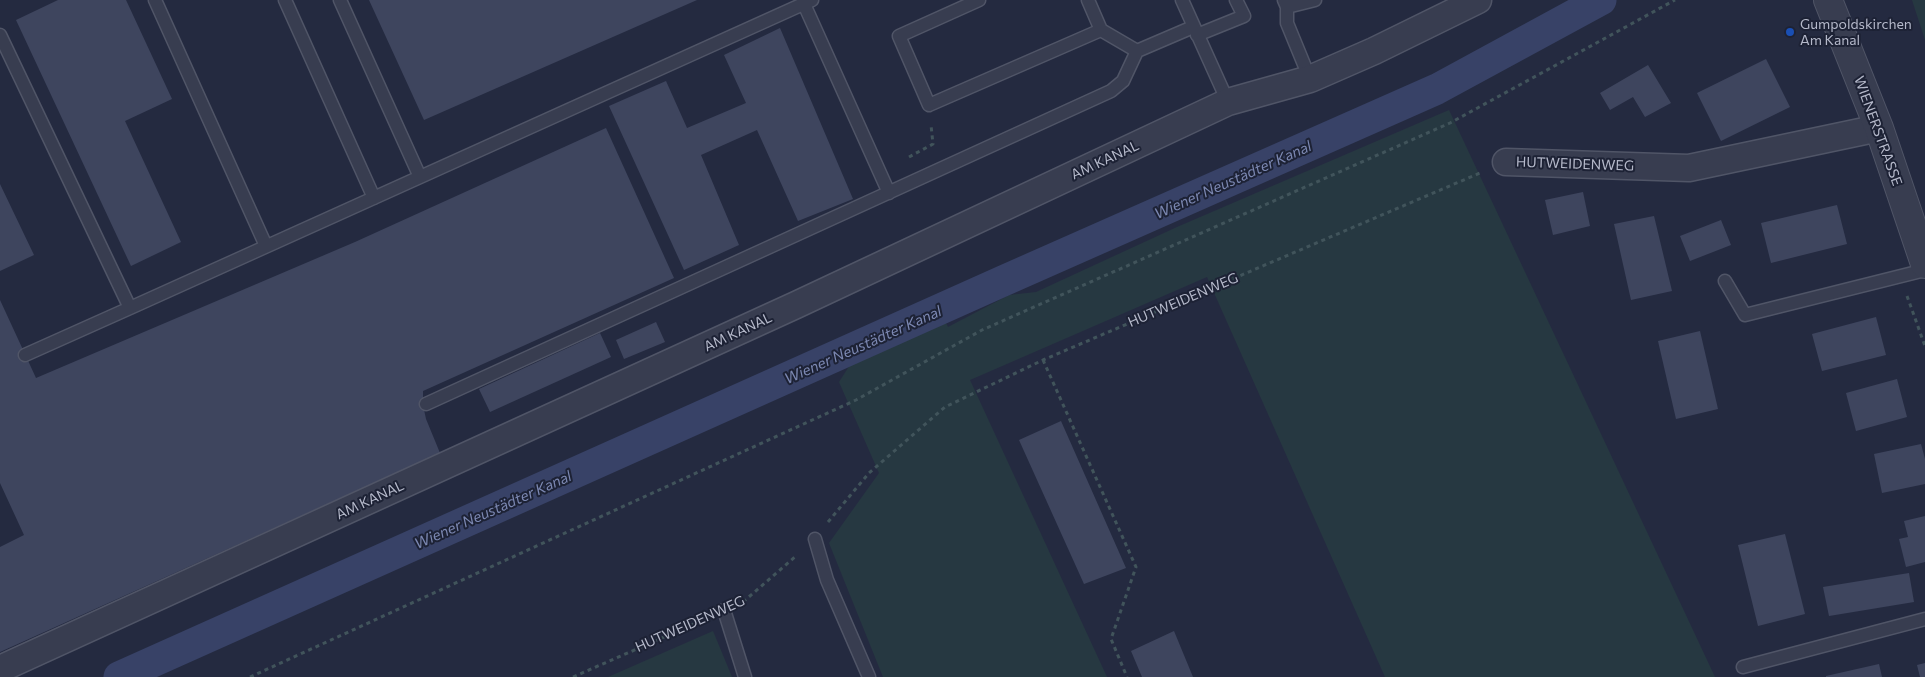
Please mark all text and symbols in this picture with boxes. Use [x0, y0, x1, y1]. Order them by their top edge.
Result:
place label: Gumpoldskirchen Am Kanal [1800, 16, 1912, 48]
marker: Gumpoldskirchen Am Kanal [1784, 26, 1796, 38]
street label: WIENERSTRASSE [1850, 74, 1906, 188]
street label: AM KANAL [1068, 137, 1142, 183]
water label: Wiener Neustädter Kanal [1152, 137, 1314, 223]
street label: HUTWEIDENWEG [1516, 154, 1634, 174]
street label: HUTWEIDENWEG [1125, 269, 1241, 331]
water label: Wiener Neustädter Kanal [782, 302, 944, 388]
street label: AM KANAL [701, 309, 775, 355]
water label: Wiener Neustädter Kanal [412, 467, 574, 553]
street label: AM KANAL [333, 477, 407, 523]
street label: HUTWEIDENWEG [633, 592, 747, 656]

